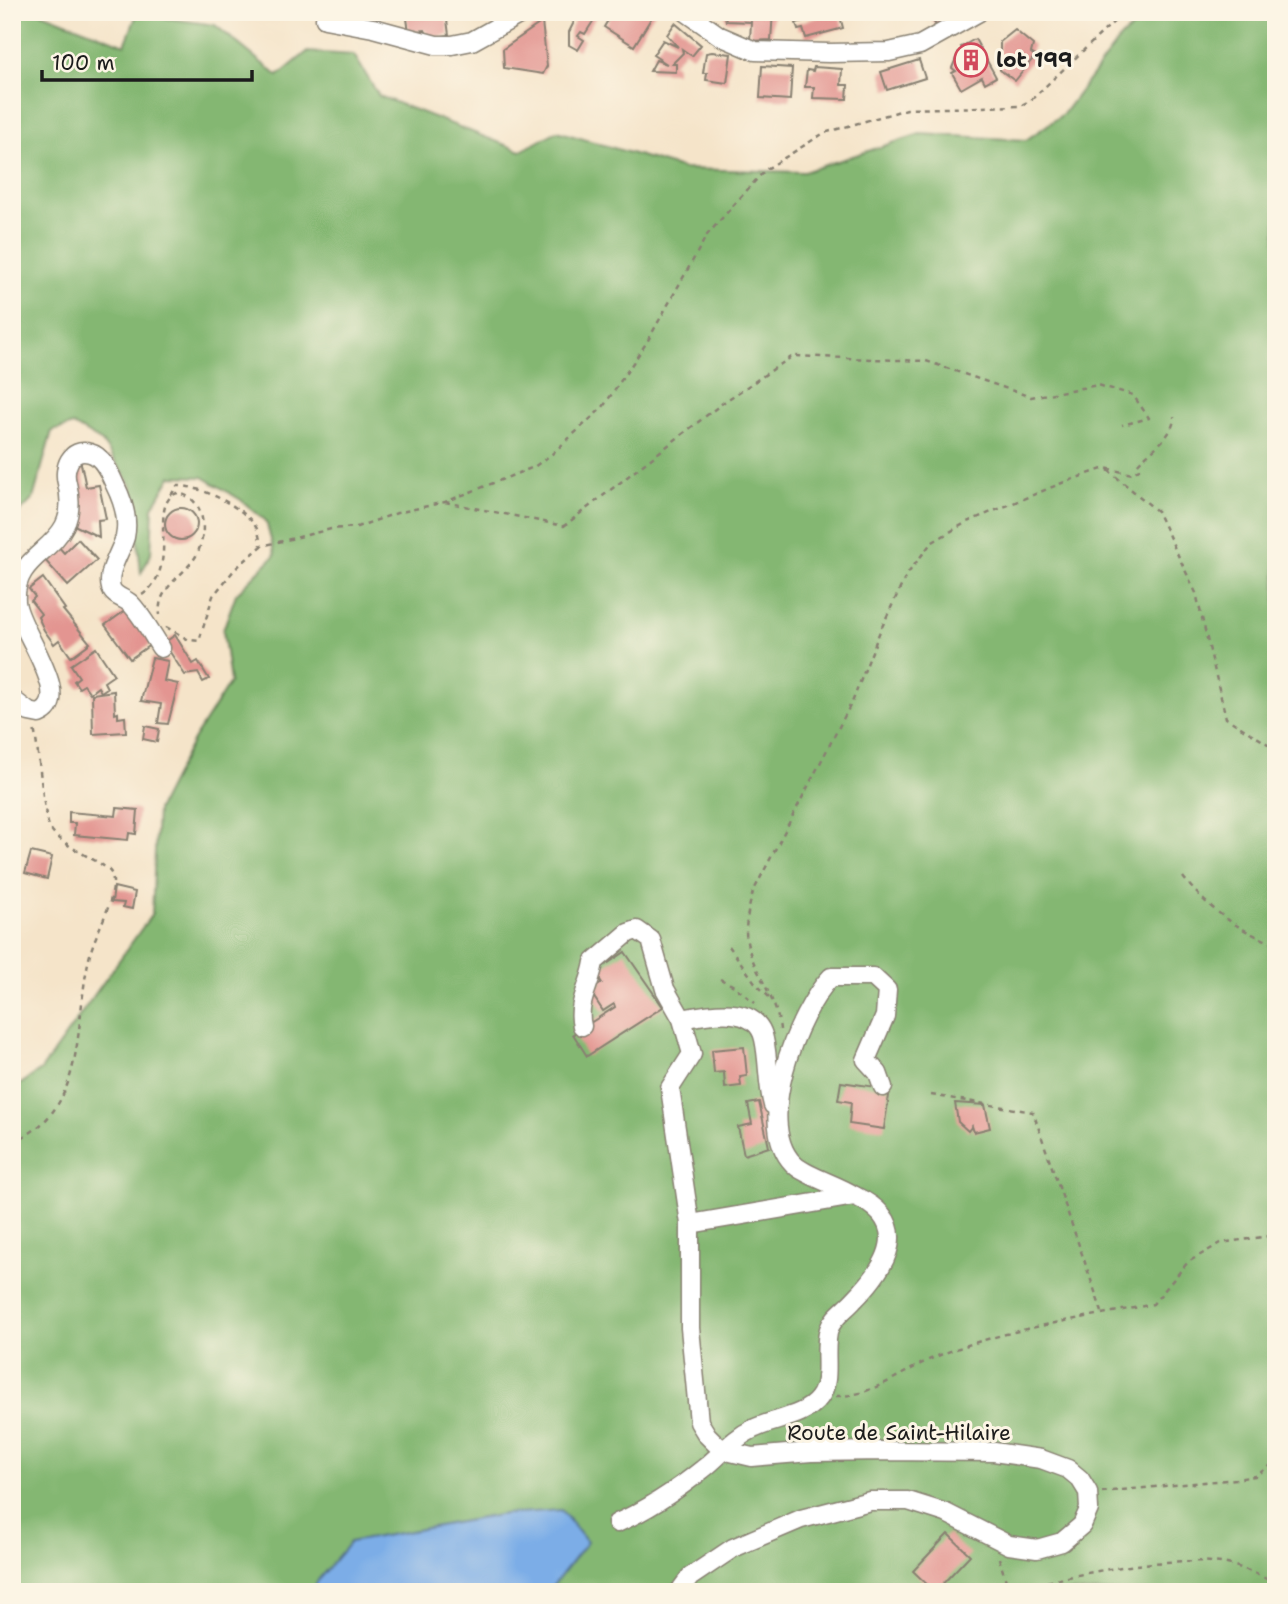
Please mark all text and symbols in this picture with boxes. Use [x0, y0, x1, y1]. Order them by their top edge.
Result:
scale bar [42, 38, 252, 82]
building icon: lot 199 [952, 41, 990, 79]
place label: lot 199 [996, 46, 1072, 74]
text: 100 m [52, 49, 115, 77]
street label: Route de Saint-Hilaire [787, 1419, 1011, 1447]

